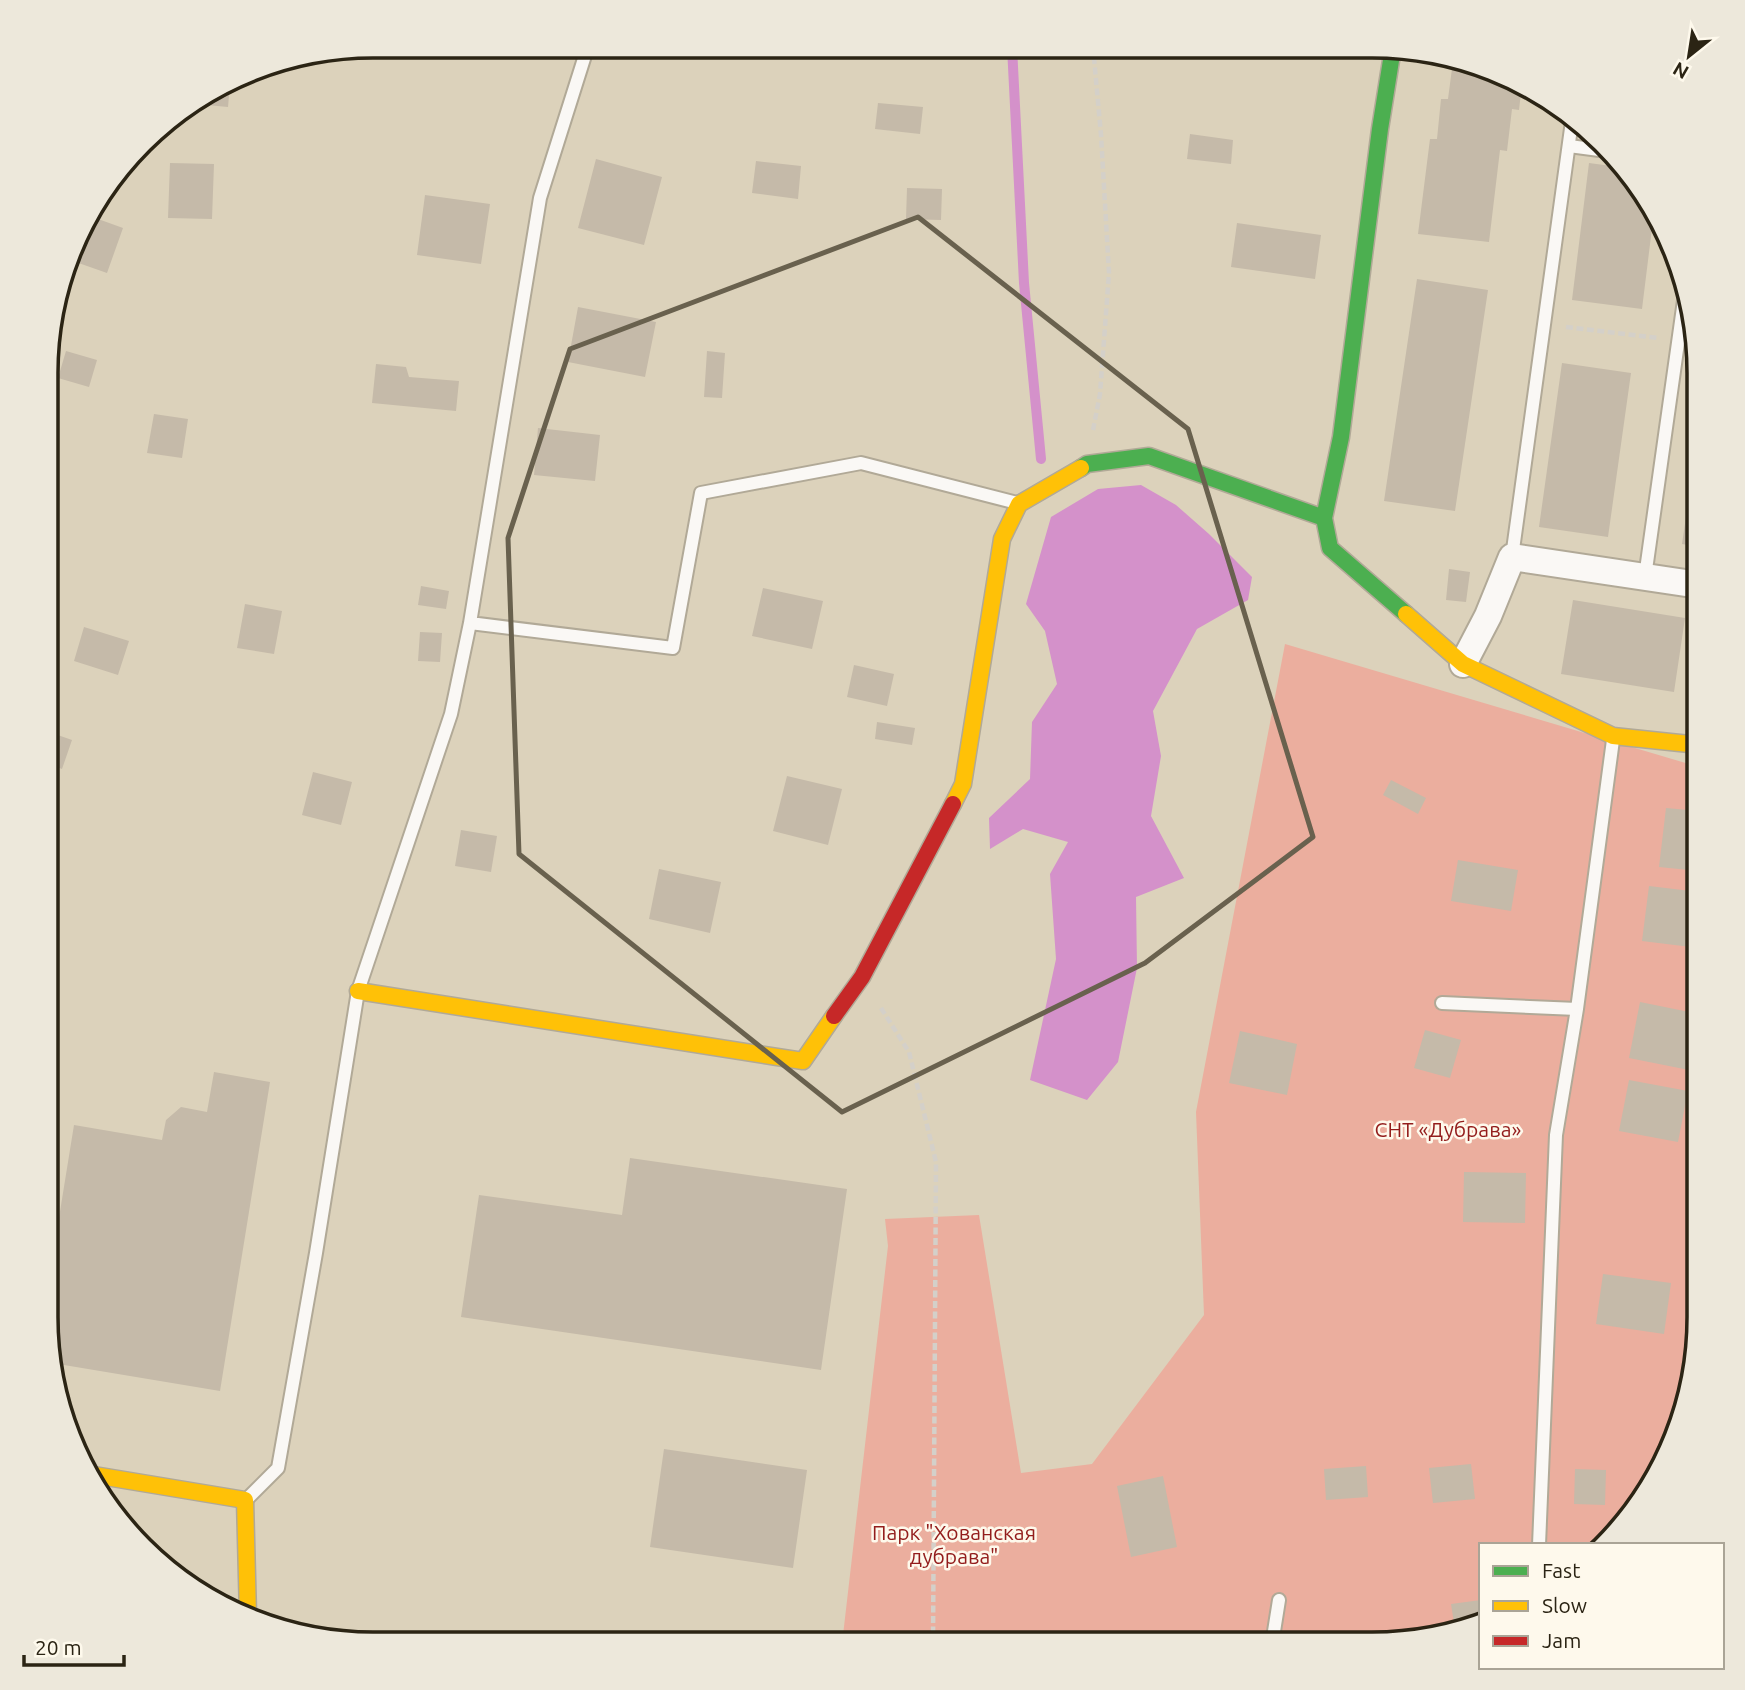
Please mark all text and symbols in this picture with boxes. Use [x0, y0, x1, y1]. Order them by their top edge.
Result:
north arrow [1654, 21, 1724, 91]
text: N [1669, 58, 1692, 84]
park label: СНТ «Дубрава» [1375, 1117, 1522, 1141]
park label: Парк "Хованская дубрава" [872, 1520, 1036, 1568]
legend [1479, 1543, 1724, 1669]
text: Fast [1542, 1558, 1580, 1582]
text: Slow [1542, 1593, 1587, 1617]
scale bar [24, 1624, 124, 1668]
text: Jam [1542, 1628, 1581, 1652]
text: 20 m [35, 1635, 82, 1659]

